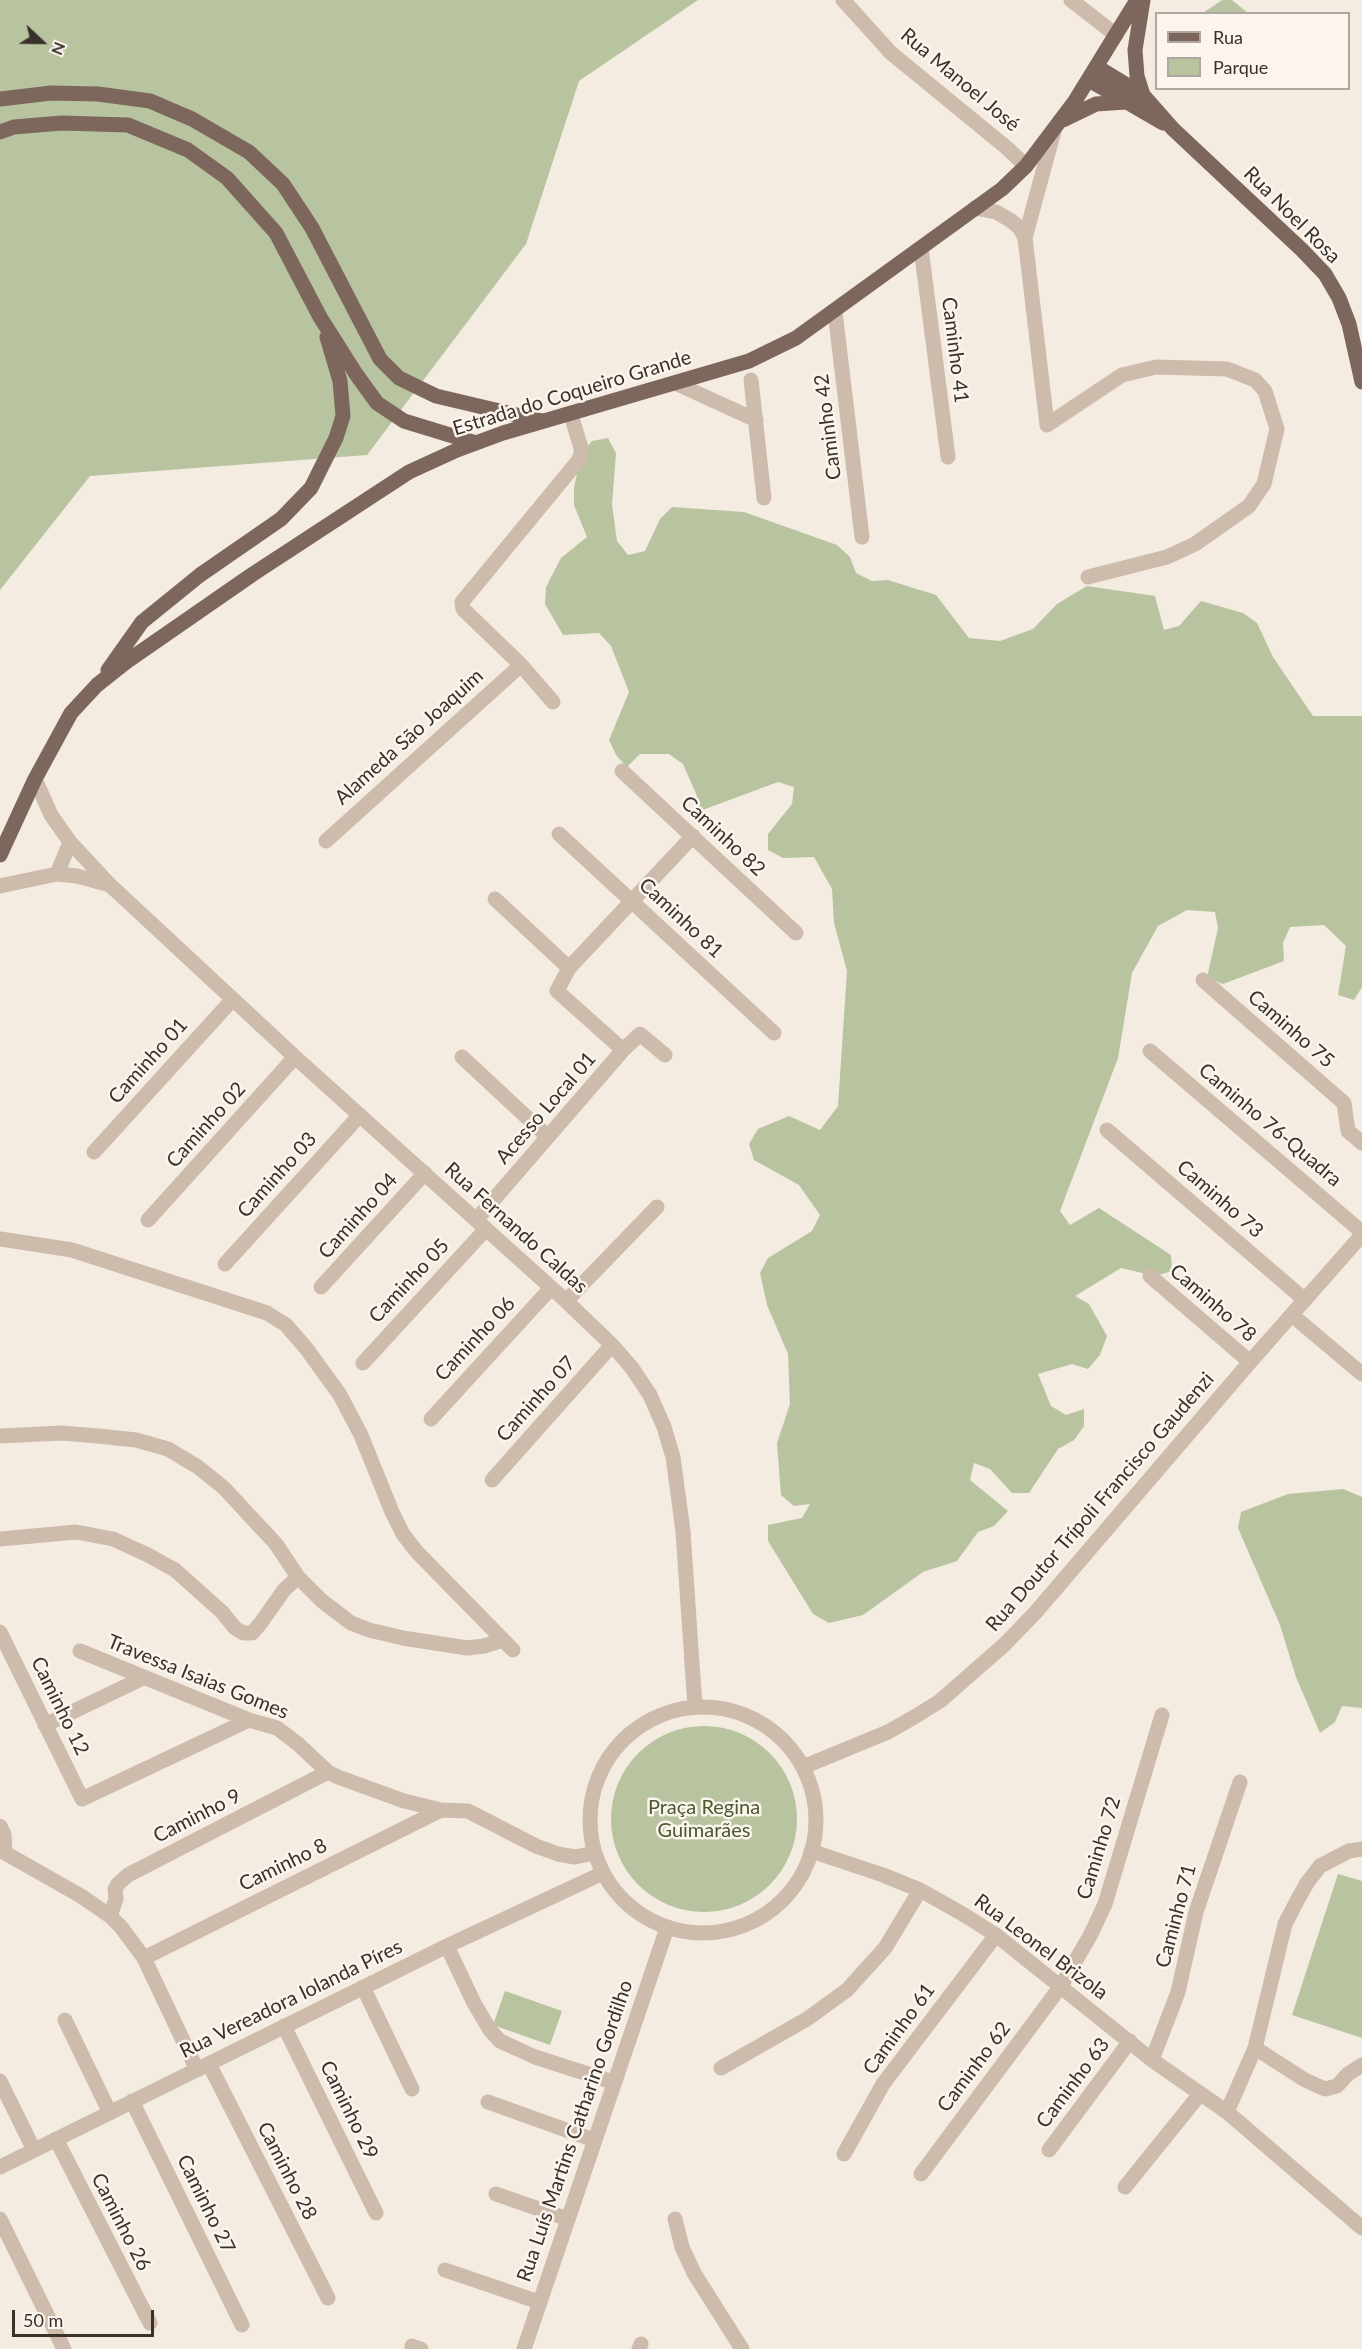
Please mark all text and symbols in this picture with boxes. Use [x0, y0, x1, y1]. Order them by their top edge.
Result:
north arrow [12, 12, 72, 72]
legend [1155, 12, 1350, 90]
street label: Rua Manoel José [896, 23, 1024, 137]
text: Rua [1213, 26, 1243, 48]
text: N [48, 40, 70, 58]
text: Parque [1213, 56, 1268, 78]
street label: Rua Noel Rosa [1239, 162, 1345, 268]
street label: Caminho 41 [937, 296, 973, 404]
street label: Estrada do Coqueiro Grande [450, 345, 694, 441]
street label: Caminho 42 [810, 373, 846, 481]
street label: Alameda São Joaquim [330, 664, 488, 810]
street label: Caminho 82 [676, 791, 770, 881]
street label: Caminho 81 [634, 873, 728, 963]
street label: Caminho 75 [1243, 985, 1339, 1073]
street label: Caminho 01 [103, 1013, 193, 1109]
street label: Acesso Local 01 [491, 1047, 601, 1169]
street label: Caminho 76-Quadra [1194, 1058, 1346, 1192]
street label: Caminho 02 [161, 1077, 251, 1173]
street label: Caminho 03 [232, 1127, 322, 1223]
street label: Caminho 73 [1172, 1155, 1268, 1243]
street label: Rua Fernando Caldas [439, 1157, 593, 1299]
street label: Caminho 04 [313, 1168, 403, 1264]
street label: Caminho 05 [364, 1234, 454, 1328]
street label: Caminho 78 [1165, 1259, 1261, 1347]
street label: Caminho 06 [430, 1292, 520, 1386]
street label: Caminho 07 [491, 1351, 581, 1447]
street label: Rua Doutor Trípoli Francisco Gaudenzi [981, 1368, 1219, 1636]
street label: Travessa Isaias Gomes [104, 1630, 292, 1724]
street label: Caminho 12 [26, 1653, 94, 1759]
street label: Caminho 9 [149, 1784, 245, 1848]
street label: Caminho 72 [1072, 1794, 1126, 1902]
park label: Praça Regina Guimarães [648, 1796, 760, 1843]
street label: Caminho 8 [235, 1833, 331, 1897]
street label: Caminho 71 [1151, 1861, 1201, 1971]
street label: Rua Leonel Brizola [970, 1889, 1112, 2005]
street label: Rua Vereadora Iolanda Píres [176, 1935, 406, 2063]
street label: Rua Luís Martins Catharino Gordilho [512, 1977, 638, 2285]
street label: Caminho 61 [858, 1979, 940, 2079]
street label: Caminho 62 [932, 2017, 1016, 2117]
street label: Caminho 63 [1031, 2033, 1115, 2133]
street label: Caminho 29 [315, 2057, 383, 2163]
street label: Caminho 28 [252, 2118, 322, 2224]
street label: Caminho 27 [172, 2151, 240, 2257]
street label: Caminho 26 [86, 2169, 156, 2275]
scale bar [15, 2298, 158, 2336]
text: 50 m [23, 2309, 63, 2331]

